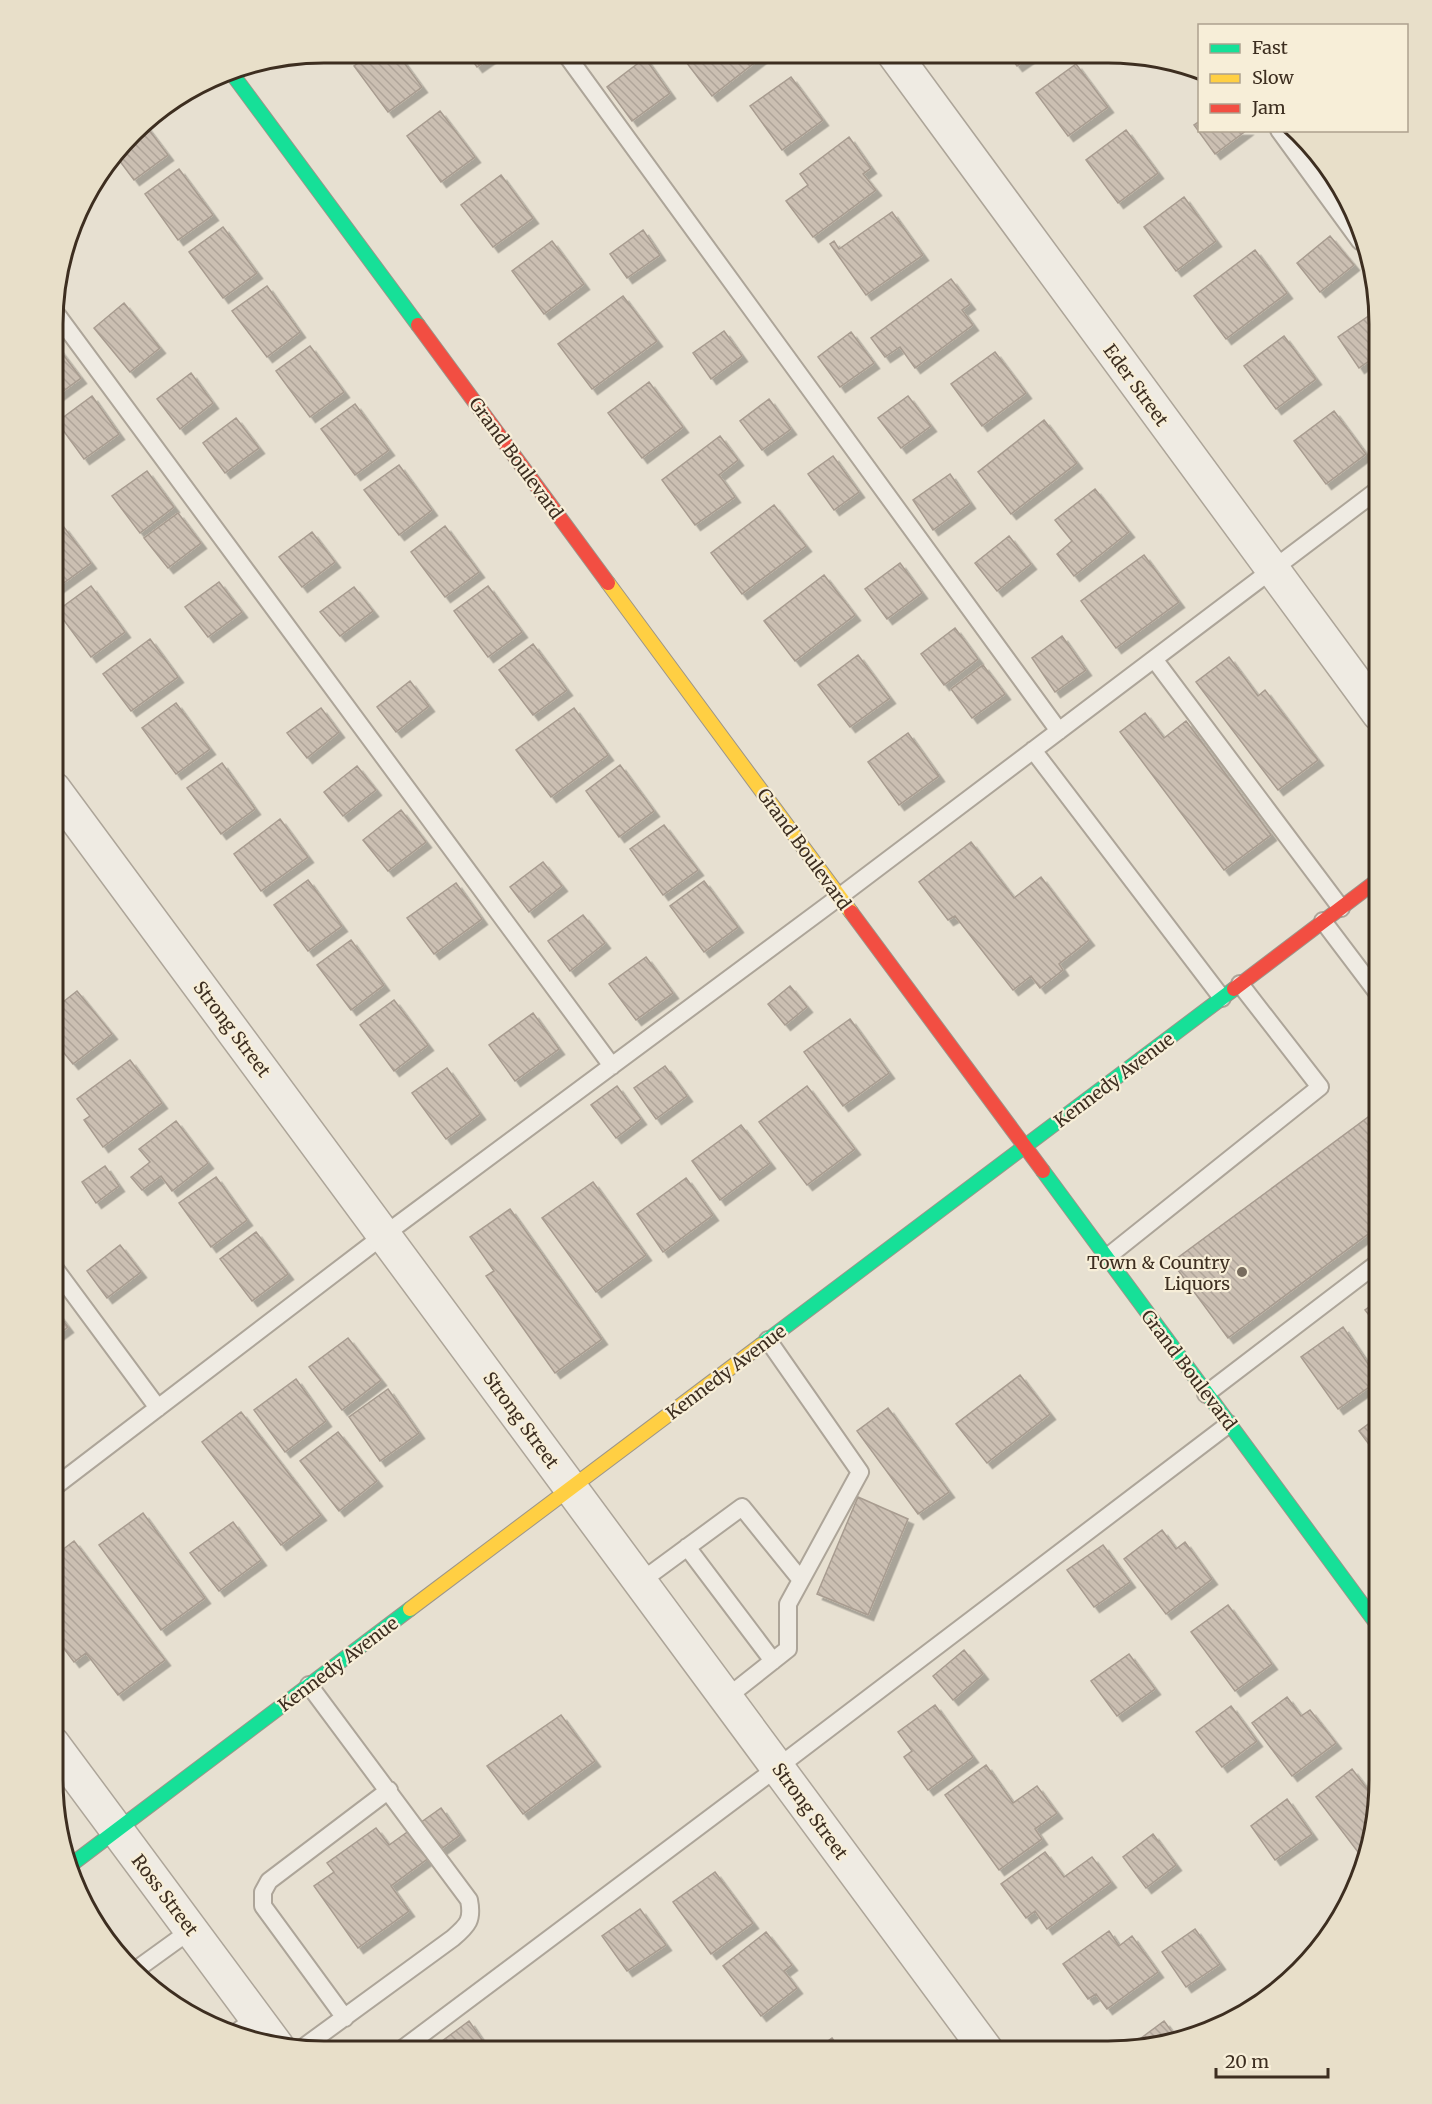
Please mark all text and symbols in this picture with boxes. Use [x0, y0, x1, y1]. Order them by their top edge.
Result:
legend [1198, 24, 1408, 132]
text: Fast [1252, 36, 1288, 59]
text: Slow [1252, 66, 1295, 89]
text: Jam [1251, 96, 1286, 119]
street label: Eder Street [1099, 339, 1173, 431]
street label: Grand Boulevard [464, 393, 568, 523]
street label: Grand Boulevard [752, 784, 856, 914]
street label: Strong Street [188, 977, 276, 1081]
street label: Kennedy Avenue [1050, 1027, 1178, 1133]
place label: Town & Country Liquors [1087, 1251, 1231, 1295]
marker: Town & Country Liquors [1235, 1265, 1249, 1279]
street label: Grand Boulevard [1136, 1305, 1242, 1435]
street label: Kennedy Avenue [662, 1319, 790, 1425]
street label: Strong Street [478, 1367, 564, 1473]
street label: Kennedy Avenue [274, 1611, 402, 1717]
street label: Strong Street [767, 1758, 853, 1864]
street label: Ross Street [127, 1850, 203, 1940]
scale bar [1216, 2041, 1328, 2079]
text: 20 m [1225, 2050, 1269, 2073]

